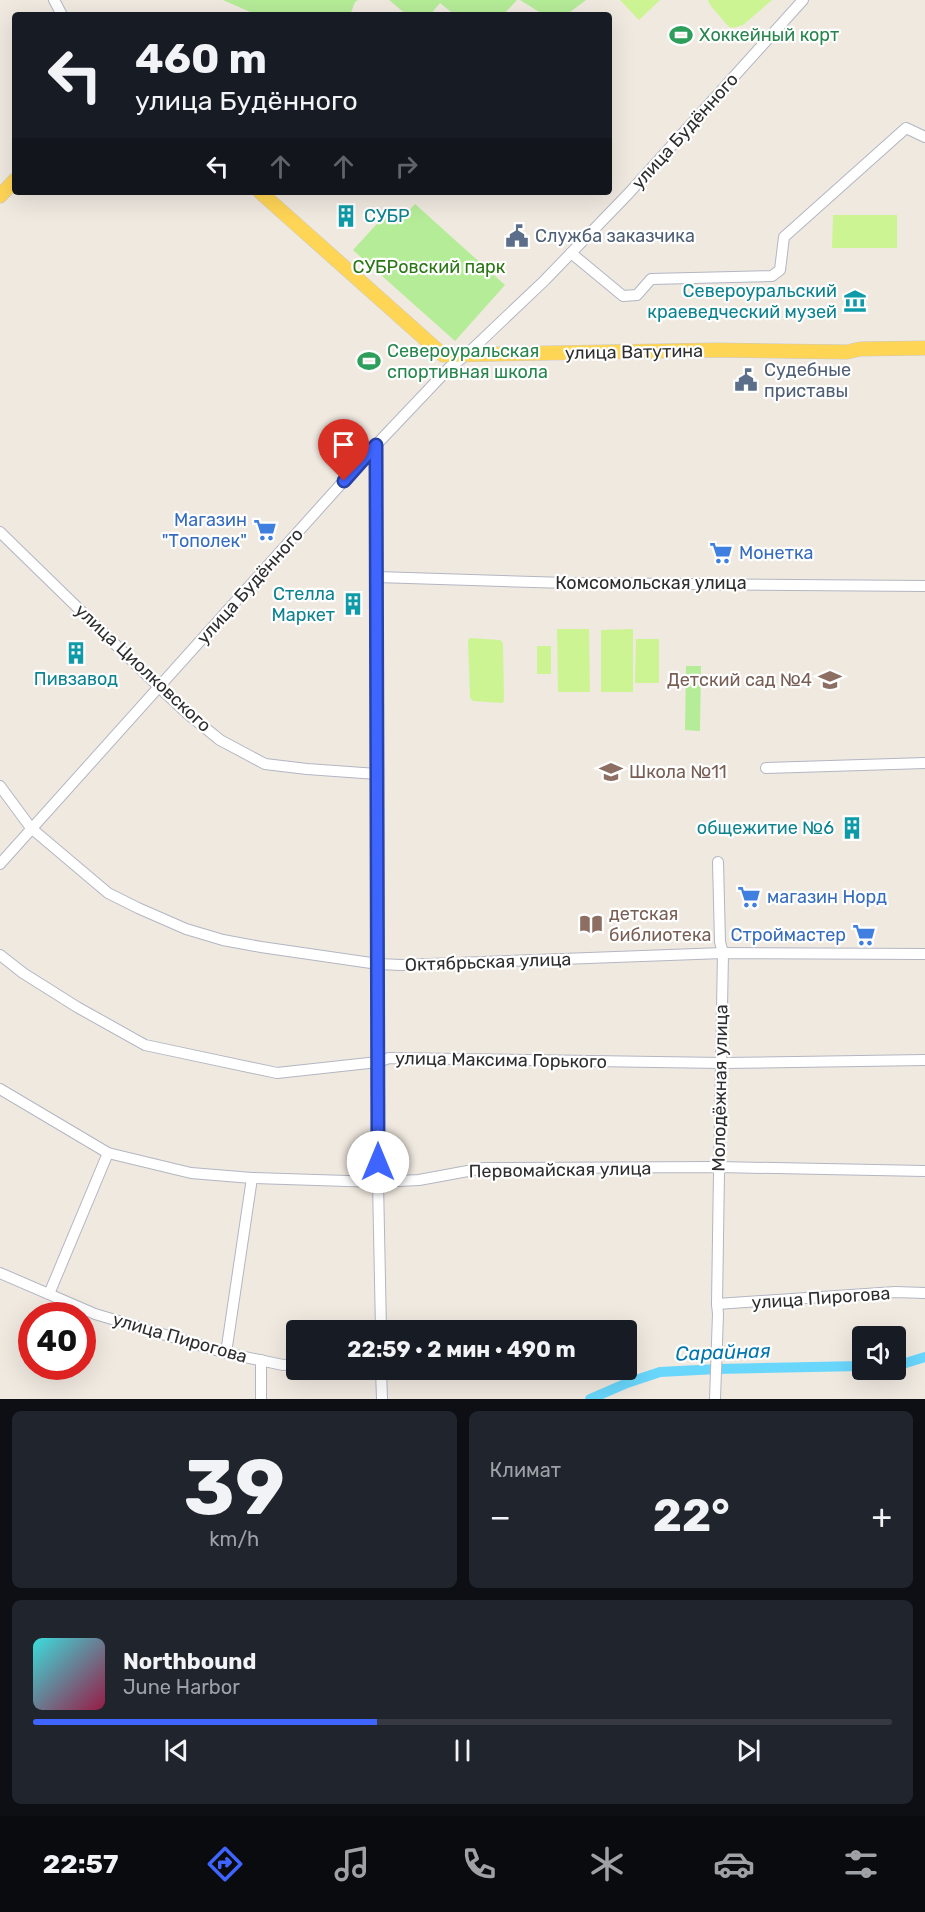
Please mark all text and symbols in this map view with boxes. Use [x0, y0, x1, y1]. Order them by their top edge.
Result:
sports icon: Хоккейный корт [668, 22, 694, 48]
place label: Хоккейный корт [699, 24, 839, 46]
text: 460 m [135, 34, 267, 84]
icon: left [36, 36, 114, 114]
street label: улица Будённого [627, 68, 743, 194]
text: улица Будённого [135, 85, 358, 117]
icon: left [201, 150, 234, 183]
icon: ahead [264, 150, 297, 183]
icon: ahead [327, 150, 360, 183]
icon: right [390, 150, 423, 183]
building icon: СУБР [333, 203, 359, 229]
place label: СУБР [364, 205, 410, 227]
public building icon: Служба заказчика [504, 223, 530, 249]
place label: Служба заказчика [535, 225, 695, 247]
park label: СУБРовский парк [353, 256, 506, 278]
place label: Североуральский краеведческий музей [647, 280, 837, 323]
museum icon: Североуральский краеведческий музей [842, 288, 868, 314]
place label: Североуральская спортивная школа [387, 340, 548, 383]
street label: улица Ватутина [565, 340, 703, 364]
sports icon: Североуральская спортивная школа [356, 348, 382, 374]
place label: Судебные приставы [764, 359, 851, 402]
public building icon: Судебные приставы [733, 367, 759, 393]
pin [318, 419, 369, 481]
icon: arrive [327, 428, 360, 461]
place label: Магазин "Тополек" [162, 509, 247, 552]
supermarket icon: Магазин "Тополек" [252, 517, 278, 543]
street label: улица Будённого [192, 523, 308, 649]
supermarket icon: Монетка [708, 540, 734, 566]
place label: Монетка [739, 542, 813, 564]
street label: Комсомольская улица [555, 572, 747, 594]
place label: Стелла Маркет [272, 583, 335, 626]
building icon: Стелла Маркет [340, 591, 366, 617]
street label: улица Циолковского [70, 599, 216, 737]
building icon: Пивзавод [63, 640, 89, 666]
school or university icon: Детский сад №4 [817, 667, 843, 693]
place label: Пивзавод [34, 668, 118, 690]
place label: Детский сад №4 [667, 669, 812, 691]
school or university icon: Школа №11 [598, 759, 624, 785]
place label: Школа №11 [629, 761, 727, 783]
building icon: общежитие №6 [839, 815, 865, 841]
place label: общежитие №6 [697, 817, 834, 839]
supermarket icon: магазин Норд [736, 884, 762, 910]
place label: магазин Норд [767, 886, 887, 908]
place label: детская библиотека [609, 903, 712, 946]
library icon: детская библиотека [578, 911, 604, 937]
supermarket icon: Строймастер [851, 922, 877, 948]
place label: Строймастер [731, 924, 846, 946]
street label: Октябрьская улица [404, 948, 572, 976]
street label: Молодёжная улица [708, 1004, 732, 1172]
street label: улица Максима Горького [395, 1047, 607, 1073]
position arrow [346, 1130, 410, 1194]
street label: Первомайская улица [468, 1157, 652, 1183]
street label: улица Пирогова [751, 1282, 891, 1314]
speed limit sign: 40 [18, 1302, 96, 1380]
street label: улица Пирогова [110, 1308, 250, 1368]
map controls [852, 1326, 906, 1380]
button: sound [852, 1326, 906, 1380]
text: 22:59 · 2 мин · 490 m [347, 1336, 576, 1363]
water label: Сарайная [675, 1338, 771, 1366]
text: 39 [184, 1441, 285, 1534]
text: Климат [490, 1458, 561, 1482]
text: 22° [653, 1489, 730, 1542]
text: − [490, 1497, 511, 1536]
text: + [871, 1497, 892, 1536]
text: km/h [209, 1527, 259, 1551]
text: Northbound [123, 1648, 256, 1675]
text: June Harbor [123, 1675, 240, 1699]
icon: previous [160, 1734, 193, 1767]
icon: pause [446, 1734, 479, 1767]
icon: next [732, 1734, 765, 1767]
icon: directions [204, 1843, 246, 1885]
icon: music [331, 1843, 373, 1885]
icon: phone [458, 1843, 500, 1885]
icon: climate [586, 1843, 628, 1885]
icon: car [713, 1843, 755, 1885]
icon: filters [840, 1843, 882, 1885]
text: 22:57 [43, 1848, 119, 1880]

